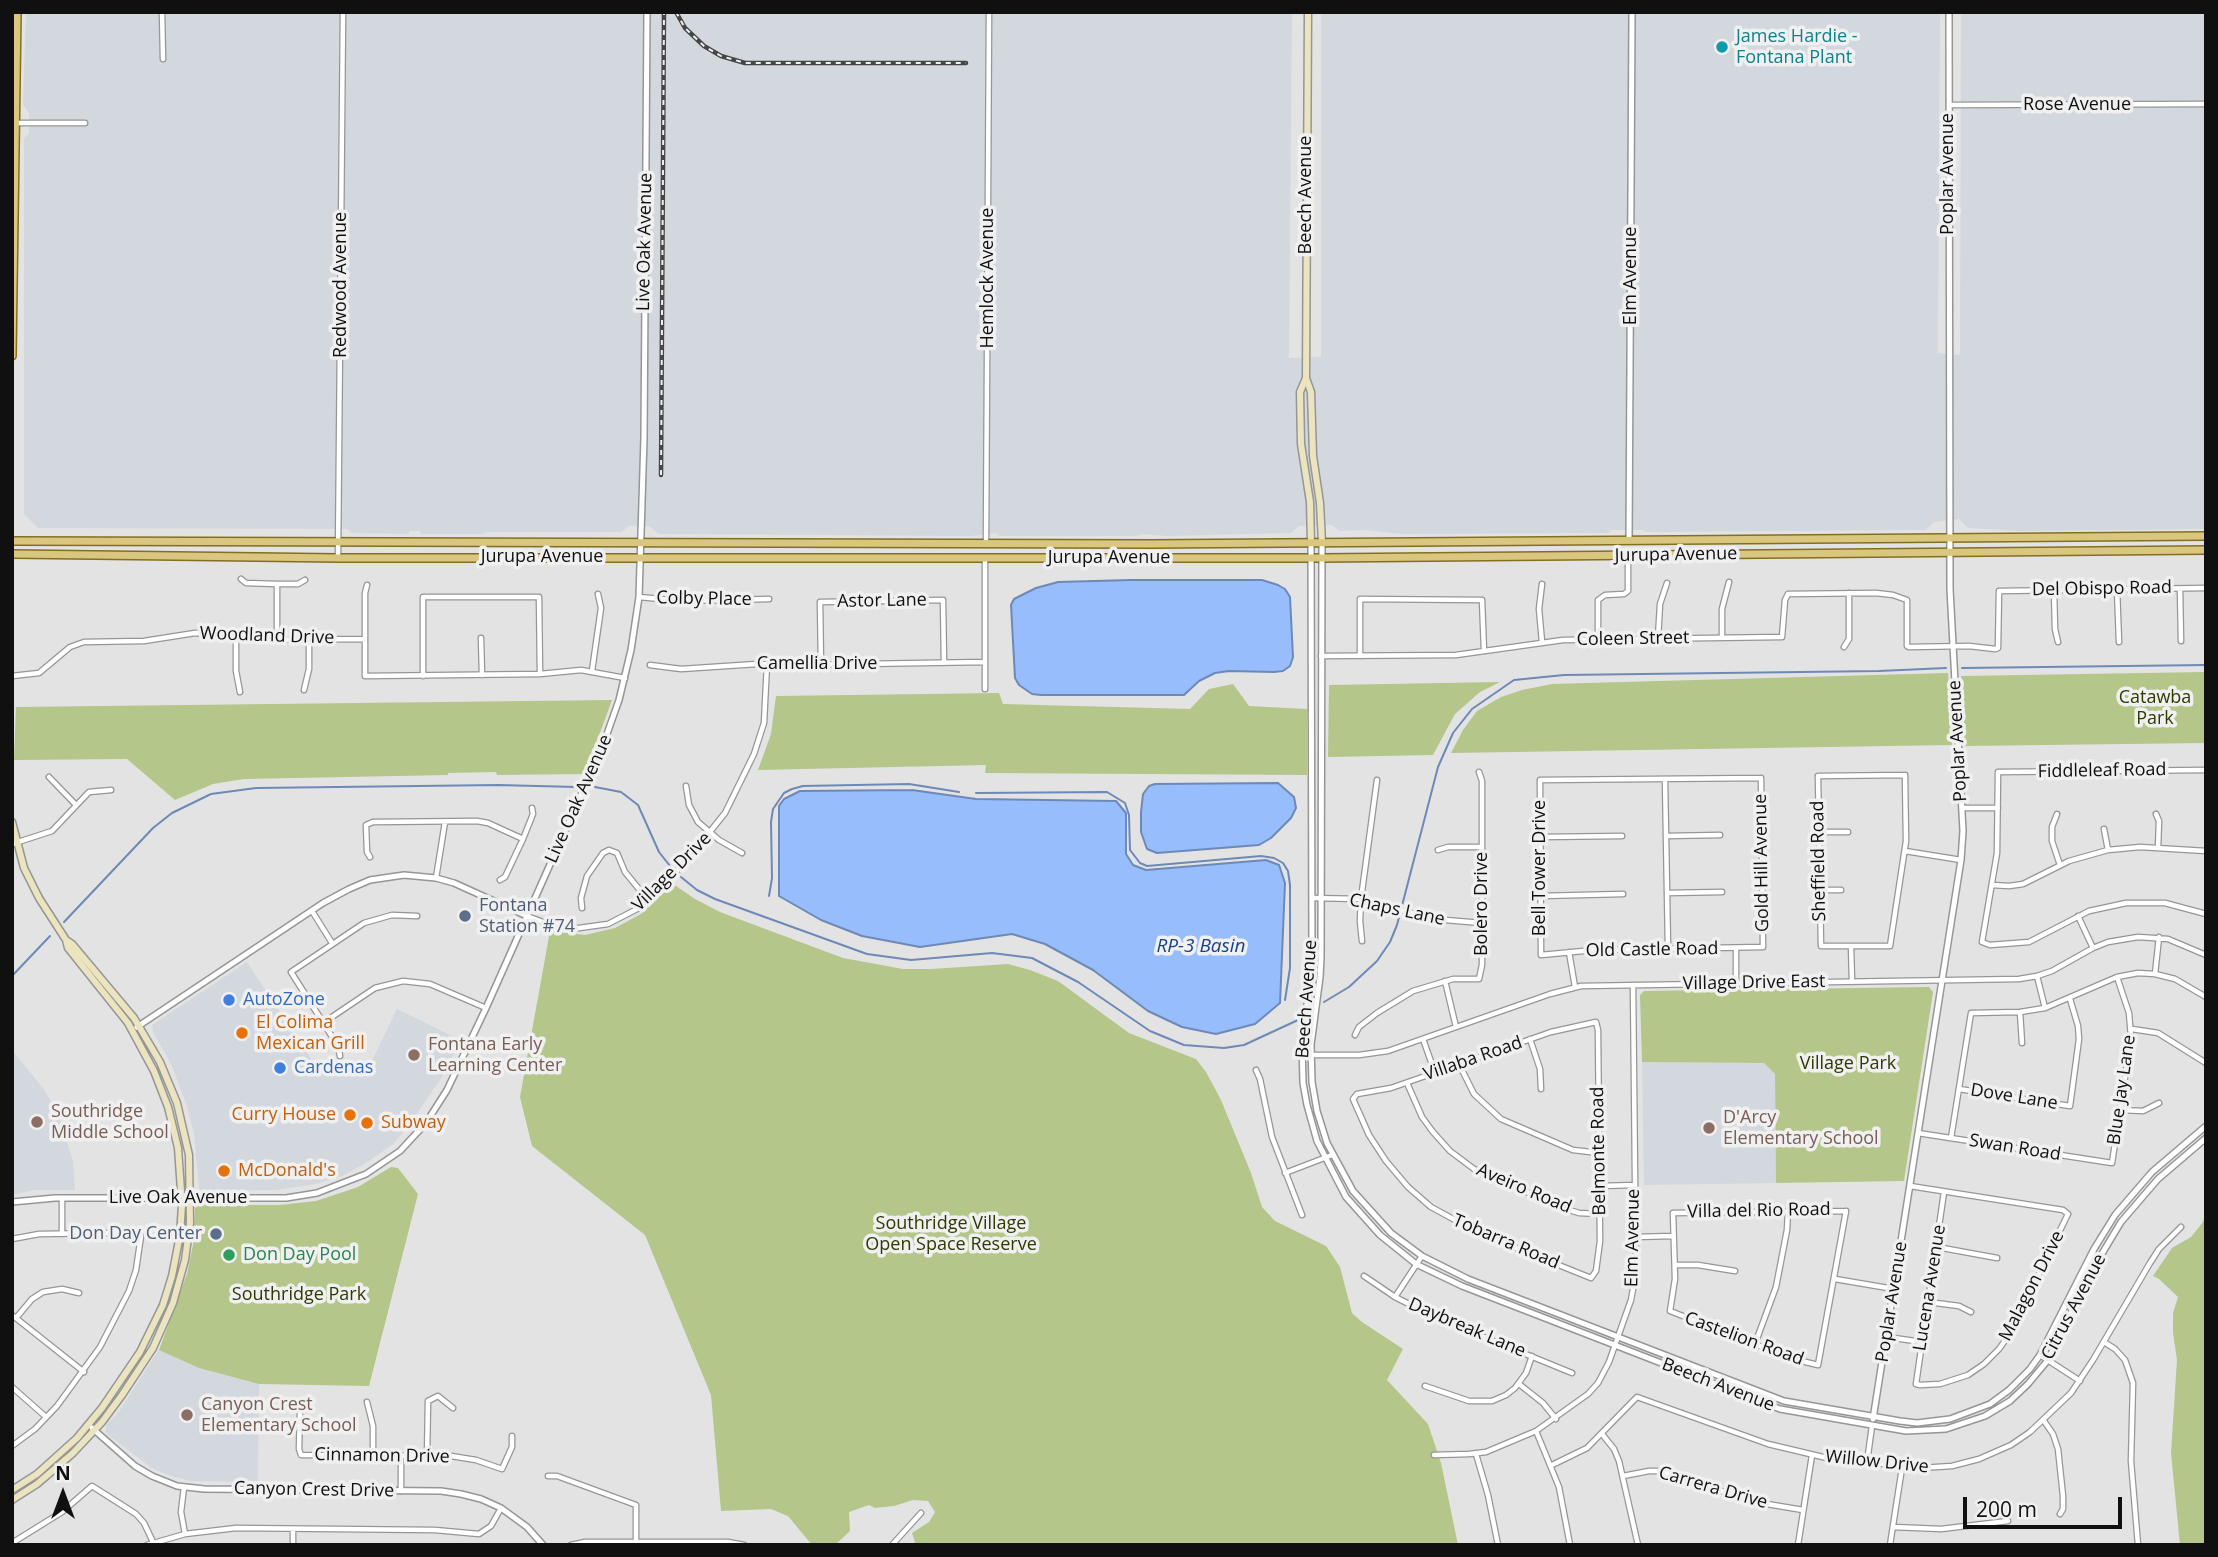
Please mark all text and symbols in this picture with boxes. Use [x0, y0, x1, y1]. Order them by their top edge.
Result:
place label: James Hardie - Fontana Plant [1736, 26, 1858, 68]
marker: James Hardie - Fontana Plant [1714, 39, 1730, 55]
street label: Rose Avenue [2023, 94, 2131, 116]
street label: Poplar Avenue [1937, 113, 1959, 235]
street label: Beech Avenue [1295, 136, 1317, 254]
street label: Live Oak Avenue [633, 173, 657, 311]
street label: Hemlock Avenue [977, 208, 999, 348]
street label: Redwood Avenue [330, 212, 352, 358]
street label: Elm Avenue [1620, 227, 1642, 325]
street label: Jurupa Avenue [1615, 543, 1737, 567]
street label: Jurupa Avenue [481, 546, 603, 568]
street label: Jurupa Avenue [1048, 547, 1170, 569]
street label: Del Obispo Road [2032, 577, 2172, 601]
street label: Colby Place [656, 587, 752, 611]
street label: Astor Lane [837, 589, 927, 613]
street label: Woodland Drive [199, 623, 335, 649]
street label: Coleen Street [1576, 627, 1690, 651]
street label: Camellia Drive [757, 653, 877, 675]
street label: Poplar Avenue [1944, 680, 1972, 802]
park label: Catawba Park [2119, 687, 2191, 730]
street label: Live Oak Avenue [541, 731, 617, 867]
street label: Fiddleleaf Road [2037, 759, 2167, 783]
street label: Gold Hill Avenue [1750, 794, 1774, 932]
street label: Bell Tower Drive [1529, 800, 1551, 936]
street label: Sheffield Road [1807, 800, 1831, 922]
street label: Village Drive [628, 828, 716, 916]
street label: Bolero Drive [1471, 852, 1493, 956]
street label: Chaps Lane [1347, 889, 1447, 931]
place label: Fontana Station #74 [479, 895, 575, 937]
marker: Fontana Station #74 [457, 908, 473, 924]
water label: RP-3 Basin [1156, 936, 1246, 958]
street label: Old Castle Road [1585, 938, 1719, 962]
street label: Beech Avenue [1292, 939, 1322, 1059]
street label: Village Drive East [1682, 971, 1826, 995]
place label: AutoZone [243, 989, 325, 1011]
marker: AutoZone [221, 992, 237, 1008]
place label: El Colima Mexican Grill [256, 1012, 365, 1054]
marker: El Colima Mexican Grill [234, 1025, 250, 1041]
street label: Villaba Road [1421, 1032, 1525, 1086]
place label: Fontana Early Learning Center [428, 1034, 562, 1076]
street label: Blue Jay Lane [2104, 1034, 2140, 1146]
marker: Fontana Early Learning Center [406, 1047, 422, 1063]
park label: Village Park [1800, 1053, 1896, 1075]
place label: Cardenas [294, 1057, 373, 1079]
marker: Cardenas [272, 1060, 288, 1076]
street label: Dove Lane [1969, 1079, 2059, 1115]
street label: Belmonte Road [1587, 1086, 1611, 1216]
place label: Southridge Middle School [51, 1101, 169, 1144]
place label: Curry House [231, 1104, 336, 1126]
marker: Curry House [342, 1107, 358, 1123]
place label: D'Arcy Elementary School [1723, 1107, 1879, 1150]
place label: Subway [381, 1112, 446, 1134]
marker: Southridge Middle School [29, 1114, 45, 1130]
marker: Subway [359, 1115, 375, 1131]
marker: D'Arcy Elementary School [1701, 1120, 1717, 1136]
street label: Swan Road [1968, 1130, 2062, 1166]
street label: Aveiro Road [1473, 1159, 1575, 1219]
place label: McDonald's [238, 1160, 336, 1182]
marker: McDonald's [216, 1163, 232, 1179]
street label: Live Oak Avenue [109, 1187, 247, 1209]
street label: Elm Avenue [1621, 1189, 1645, 1287]
street label: Villa del Rio Road [1687, 1199, 1831, 1223]
street label: Tobarra Road [1449, 1210, 1563, 1274]
park label: Southridge Village Open Space Reserve [865, 1213, 1037, 1256]
place label: Don Day Center [69, 1223, 202, 1245]
street label: Lucena Avenue [1909, 1223, 1951, 1353]
marker: Don Day Center [208, 1226, 224, 1242]
street label: Malagon Drive [1995, 1227, 2069, 1345]
street label: Poplar Avenue [1872, 1240, 1912, 1364]
place label: Don Day Pool [243, 1244, 356, 1266]
marker: Don Day Pool [221, 1247, 237, 1263]
street label: Citrus Avenue [2037, 1250, 2111, 1364]
park label: Southridge Park [232, 1284, 366, 1306]
street label: Daybreak Lane [1405, 1294, 1529, 1362]
street label: Castelion Road [1682, 1307, 1806, 1371]
street label: Beech Avenue [1659, 1354, 1777, 1416]
place label: Canyon Crest Elementary School [201, 1394, 357, 1436]
marker: Canyon Crest Elementary School [179, 1407, 195, 1423]
street label: Cinnamon Drive [314, 1444, 450, 1468]
street label: Willow Drive [1824, 1446, 1930, 1478]
north arrow [28, 1459, 98, 1529]
text: N [55, 1460, 71, 1486]
street label: Carrera Drive [1656, 1462, 1770, 1514]
street label: Canyon Crest Drive [234, 1478, 394, 1502]
scale bar [1966, 1484, 2125, 1528]
text: 200 m [1976, 1495, 2037, 1523]

